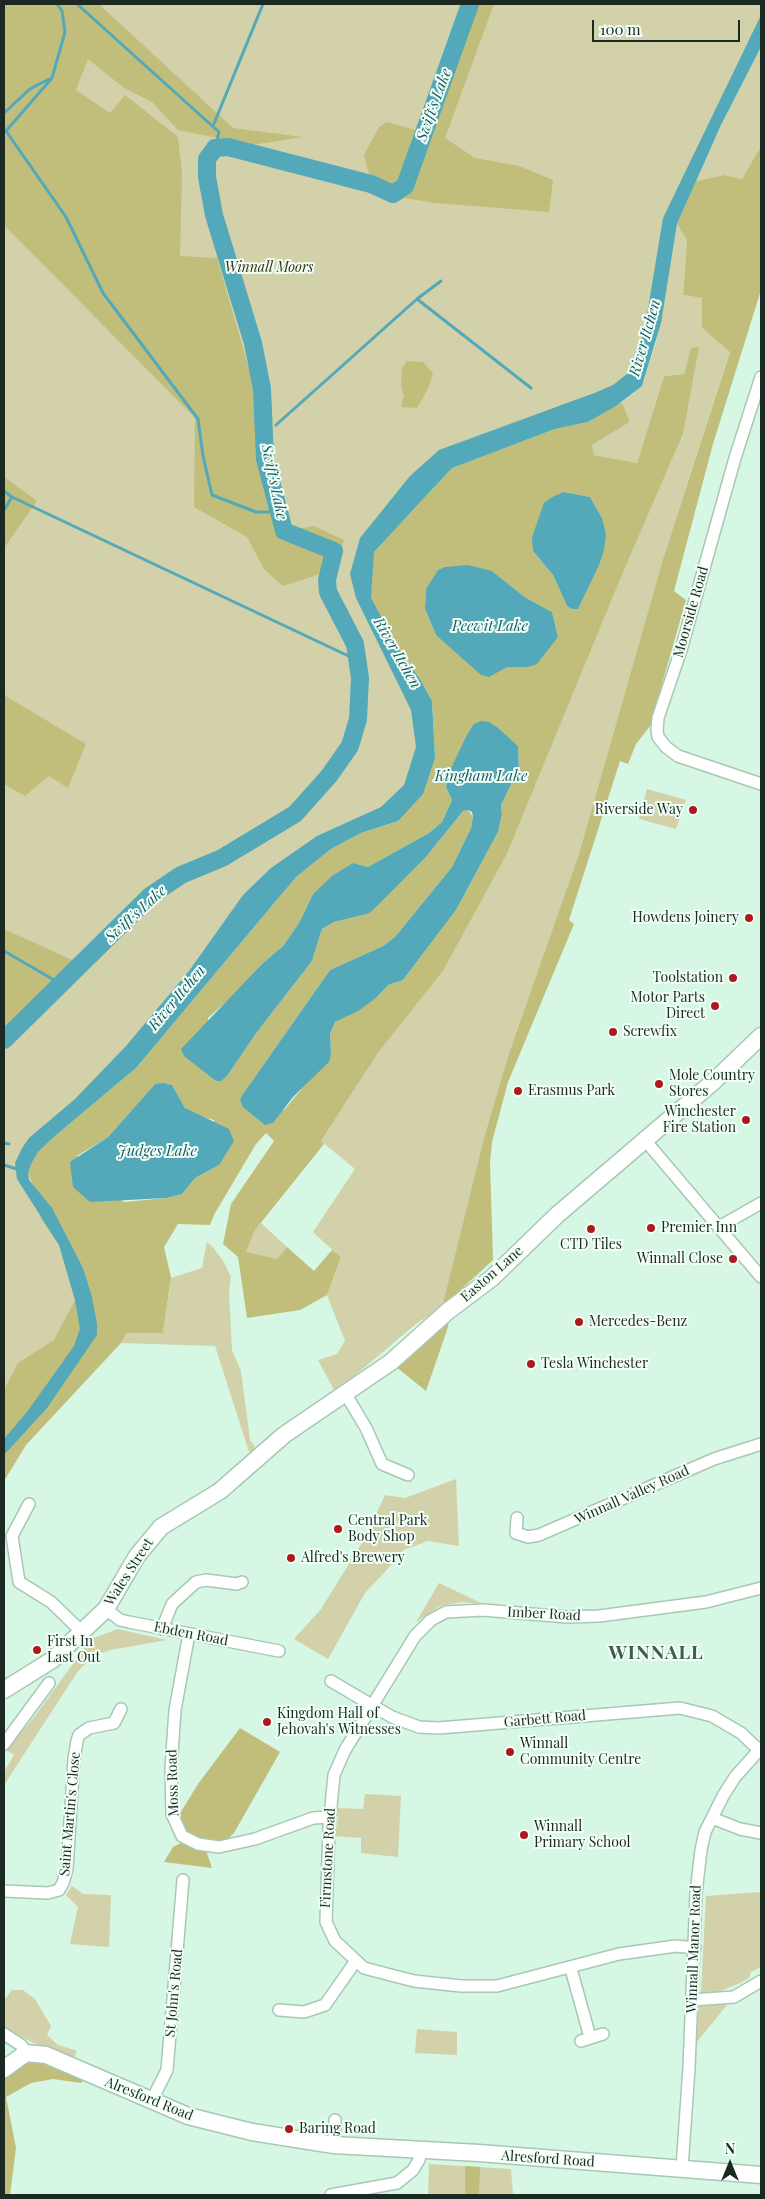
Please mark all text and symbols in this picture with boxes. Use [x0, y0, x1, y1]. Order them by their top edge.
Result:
scale bar [595, 10, 742, 42]
text: 100 m [600, 19, 641, 39]
water label: Swift's Lake [413, 66, 455, 144]
park label: Winnall Moors [225, 260, 313, 276]
water label: River Itchen [625, 298, 665, 378]
water label: Swift's Lake [257, 443, 291, 521]
street label: Moorside Road [670, 564, 712, 660]
water label: River Itchen [370, 614, 424, 692]
water label: Peewit Lake [452, 617, 528, 635]
water label: Kingham Lake [435, 767, 527, 785]
place label: Riverside Way [595, 802, 683, 818]
marker: Riverside Way [687, 804, 699, 816]
water label: Swift's Lake [102, 882, 170, 946]
place label: Howdens Joinery [632, 910, 739, 926]
marker: Howdens Joinery [743, 912, 755, 924]
water label: River Itchen [145, 962, 209, 1034]
place label: Toolstation [652, 970, 723, 986]
marker: Toolstation [727, 972, 739, 984]
place label: Motor Parts Direct [631, 990, 705, 1022]
marker: Motor Parts Direct [709, 1000, 721, 1012]
place label: Screwfix [623, 1024, 677, 1040]
marker: Screwfix [607, 1026, 619, 1038]
place label: Mole Country Stores [669, 1068, 755, 1100]
marker: Mole Country Stores [653, 1078, 665, 1090]
place label: Erasmus Park [528, 1083, 615, 1099]
marker: Erasmus Park [512, 1085, 524, 1097]
place label: Winchester Fire Station [663, 1104, 736, 1136]
marker: Winchester Fire Station [740, 1114, 752, 1126]
water label: Judges Lake [117, 1142, 197, 1160]
place label: Premier Inn [661, 1220, 737, 1236]
marker: Premier Inn [645, 1222, 657, 1234]
marker: CTD Tiles [585, 1223, 597, 1235]
place label: CTD Tiles [560, 1237, 622, 1253]
street label: Easton Lane [457, 1242, 527, 1306]
place label: Winnall Close [637, 1251, 723, 1267]
marker: Winnall Close [727, 1253, 739, 1265]
place label: Mercedes-Benz [589, 1314, 687, 1330]
marker: Mercedes-Benz [573, 1316, 585, 1328]
place label: Tesla Winchester [541, 1356, 648, 1372]
marker: Tesla Winchester [525, 1358, 537, 1370]
street label: Winnall Valley Road [572, 1462, 692, 1528]
place label: Central Park Body Shop [348, 1513, 427, 1545]
marker: Central Park Body Shop [332, 1523, 344, 1535]
street label: Wales Street [101, 1535, 157, 1609]
place label: Alfred's Brewery [301, 1550, 405, 1566]
marker: Alfred's Brewery [285, 1552, 297, 1564]
street label: Imber Road [507, 1604, 581, 1624]
street label: Ebden Road [152, 1619, 230, 1649]
place label: First In Last Out [47, 1634, 100, 1666]
district label: WINNALL [608, 1642, 704, 1664]
marker: First In Last Out [31, 1644, 43, 1656]
place label: Kingdom Hall of Jehovah's Witnesses [277, 1706, 401, 1738]
street label: Garbett Road [503, 1707, 587, 1731]
marker: Kingdom Hall of Jehovah's Witnesses [261, 1716, 273, 1728]
place label: Winnall Community Centre [520, 1736, 641, 1768]
marker: Winnall Community Centre [504, 1746, 516, 1758]
street label: Moss Road [163, 1749, 183, 1817]
street label: Saint Martin's Close [56, 1751, 84, 1877]
street label: Firmstone Road [317, 1807, 339, 1909]
place label: Winnall Primary School [534, 1819, 631, 1851]
marker: Winnall Primary School [518, 1829, 530, 1841]
street label: Winnall Manor Road [683, 1885, 705, 2013]
street label: St John's Road [162, 1948, 186, 2038]
street label: Alresford Road [102, 2074, 196, 2124]
place label: Baring Road [299, 2121, 376, 2137]
marker: Baring Road [283, 2123, 295, 2135]
north arrow [705, 2139, 755, 2189]
text: N [725, 2139, 735, 2158]
street label: Alresford Road [501, 2147, 595, 2171]

